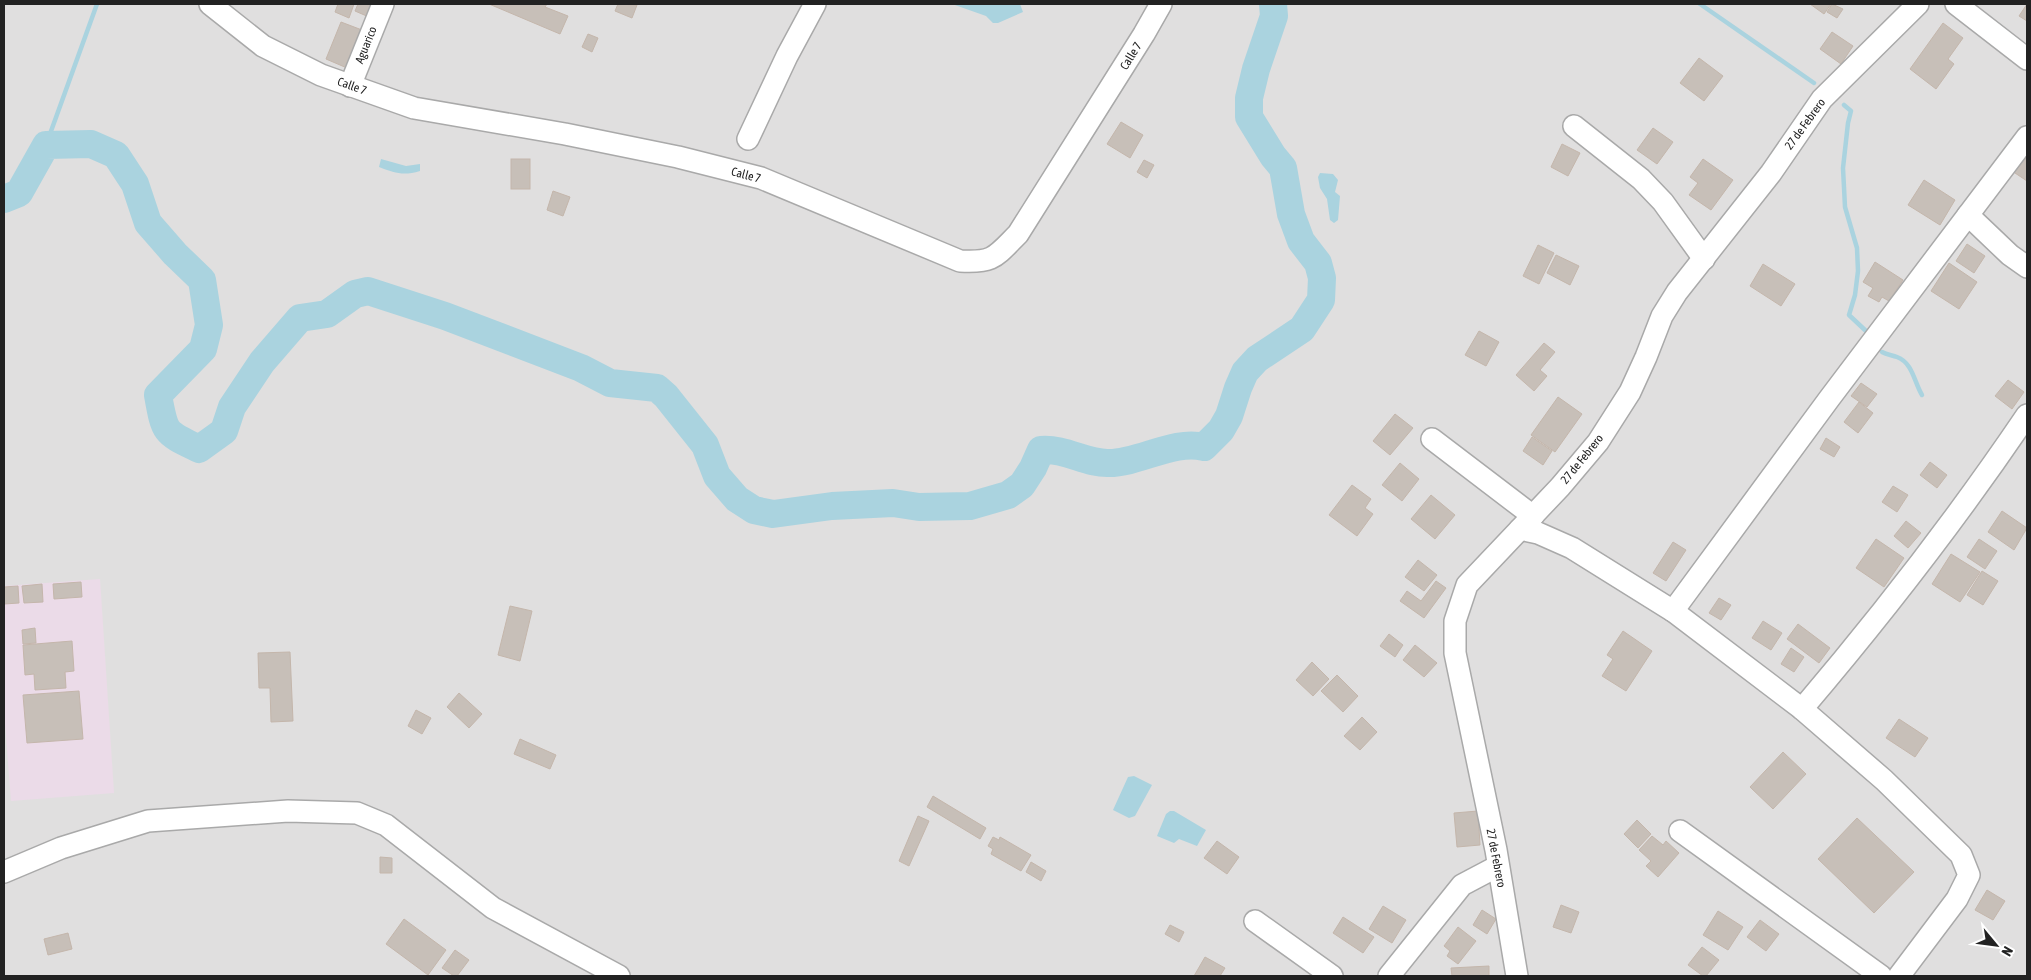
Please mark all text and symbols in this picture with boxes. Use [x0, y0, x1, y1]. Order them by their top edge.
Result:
street label: Aguarico [352, 24, 380, 66]
street label: Calle 7 [1117, 39, 1145, 72]
street label: Calle 7 [336, 74, 369, 98]
street label: 27 de Febrero [1782, 95, 1828, 152]
street label: Calle 7 [730, 164, 763, 186]
street label: 27 de Febrero [1558, 431, 1606, 487]
street label: 27 de Febrero [1483, 827, 1509, 889]
north arrow [1971, 920, 2021, 970]
text: N [1998, 944, 2016, 959]

